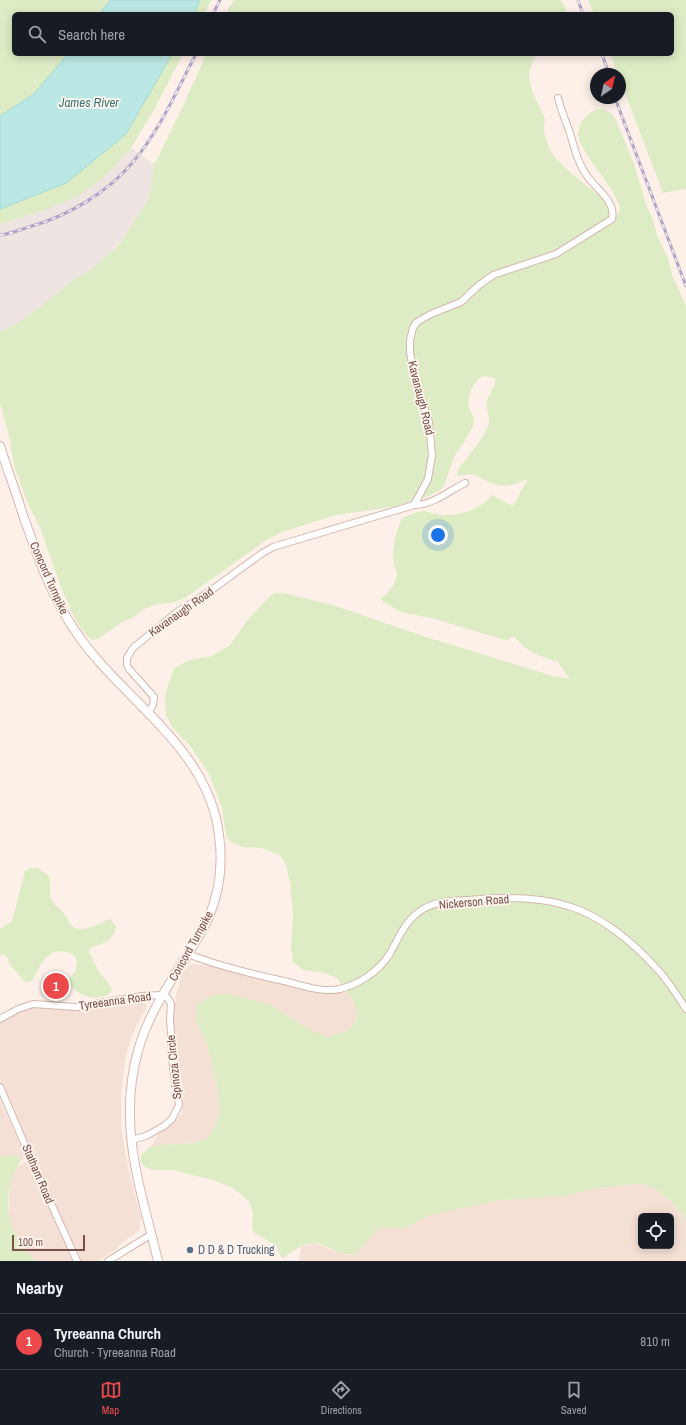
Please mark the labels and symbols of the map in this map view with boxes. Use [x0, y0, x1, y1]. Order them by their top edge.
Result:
north arrow [590, 68, 626, 104]
water label: James River [58, 94, 119, 111]
street label: Kavanaugh Road [404, 359, 438, 437]
your location [428, 525, 448, 545]
street label: Concord Turnpike [26, 539, 72, 617]
street label: Kavanaugh Road [145, 584, 217, 640]
street label: Nickerson Road [438, 891, 510, 913]
street label: Concord Turnpike [165, 908, 217, 984]
pin: 1 [43, 971, 69, 1001]
street label: Tyreeanna Road [78, 988, 152, 1014]
street label: Spinoza Circle [163, 1034, 185, 1100]
street label: Statham Road [18, 1142, 58, 1206]
scale bar [12, 1233, 85, 1252]
place label: D D & D Trucking [198, 1242, 275, 1258]
marker: D D & D Trucking [185, 1245, 195, 1255]

